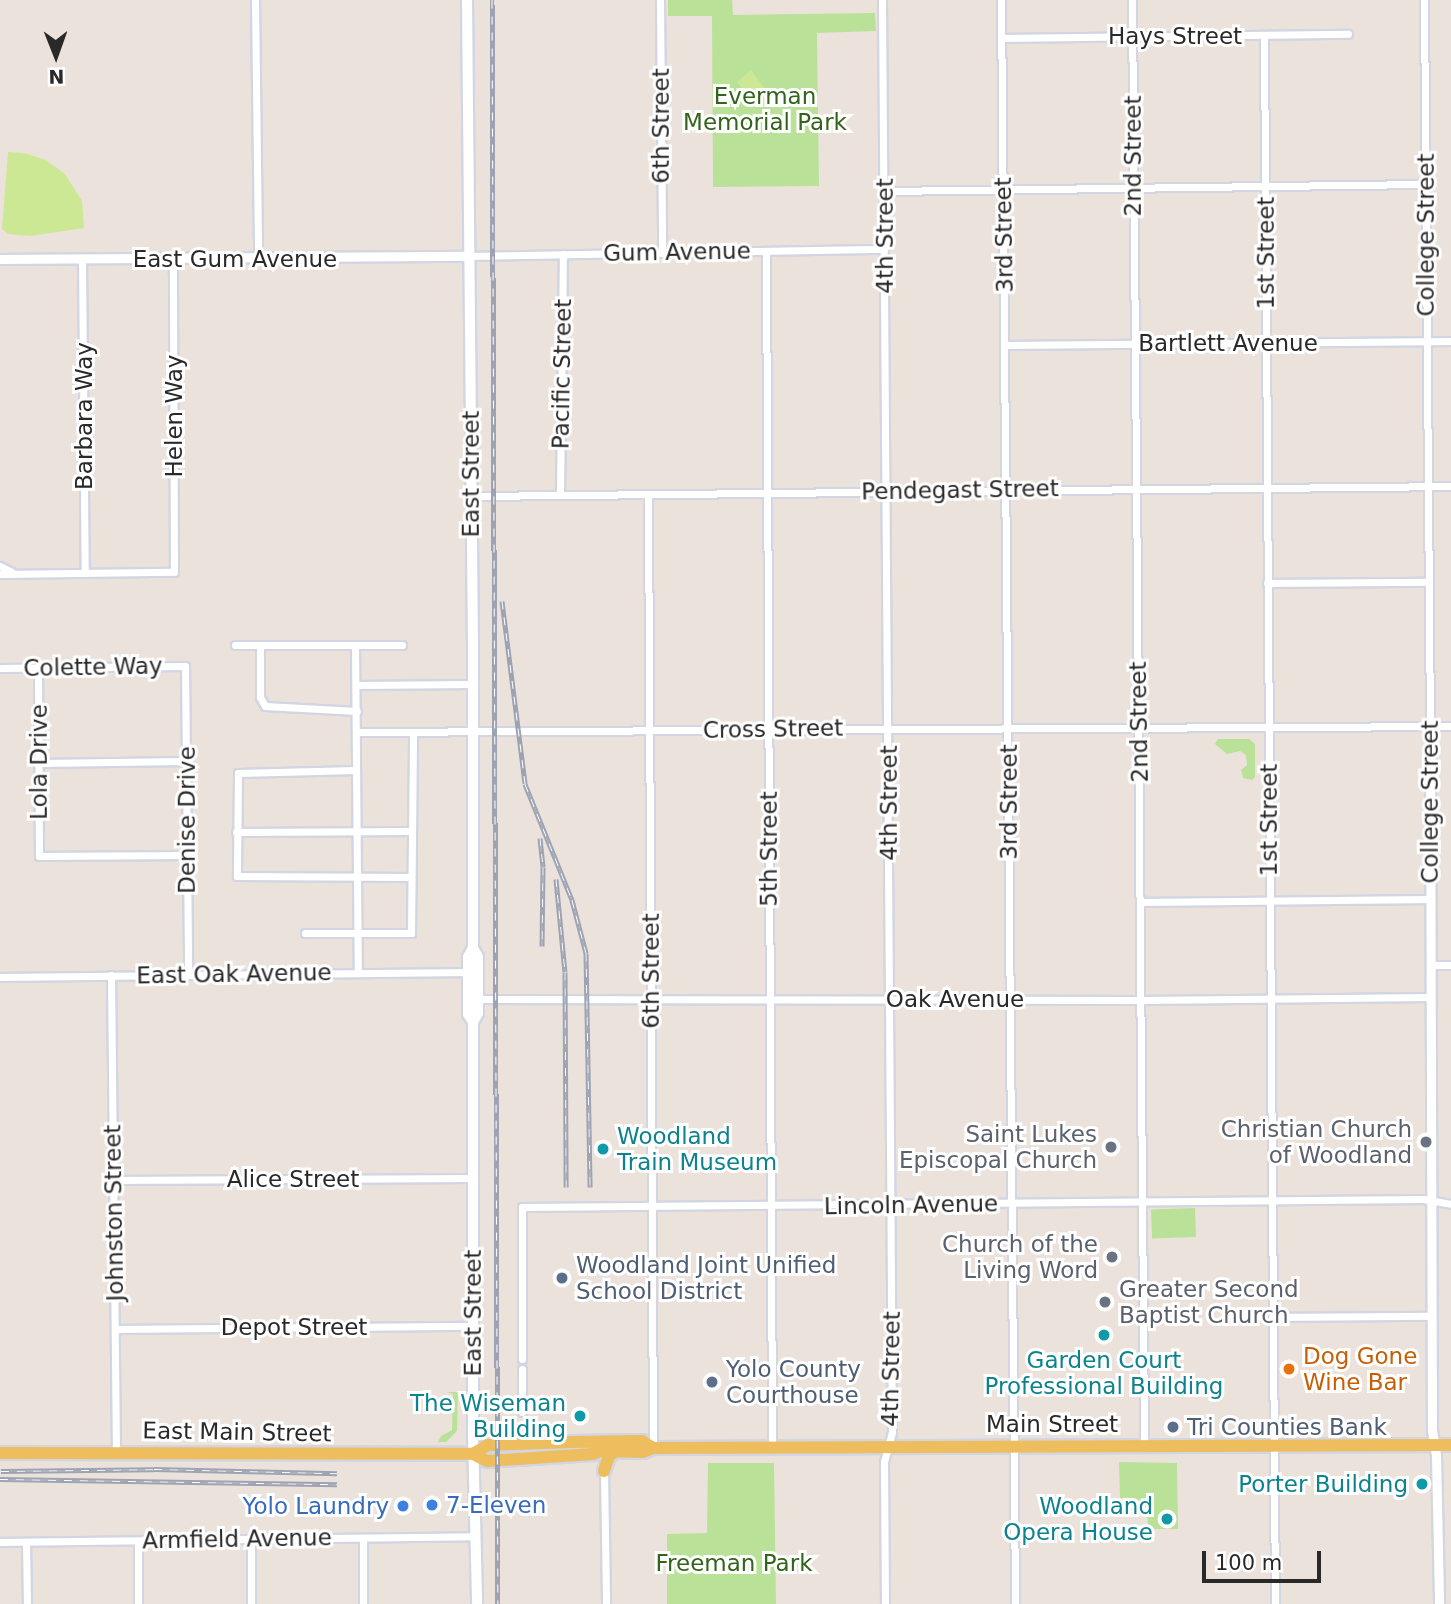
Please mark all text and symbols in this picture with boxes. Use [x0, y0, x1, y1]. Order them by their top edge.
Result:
north arrow [21, 21, 91, 91]
street label: Hays Street [1108, 22, 1242, 50]
text: N [48, 66, 65, 88]
street label: 6th Street [647, 68, 675, 184]
park label: Everman Memorial Park [683, 82, 847, 136]
street label: 2nd Street [1119, 95, 1147, 217]
street label: College Street [1412, 153, 1440, 317]
street label: 3rd Street [989, 177, 1019, 293]
street label: 4th Street [871, 178, 899, 294]
street label: 1st Street [1252, 197, 1280, 309]
street label: Gum Avenue [603, 237, 751, 267]
street label: East Gum Avenue [133, 245, 337, 273]
street label: Pacific Street [547, 299, 577, 449]
street label: Bartlett Avenue [1138, 329, 1318, 357]
street label: Barbara Way [70, 342, 98, 490]
street label: Helen Way [160, 355, 188, 477]
street label: East Street [457, 411, 485, 537]
street label: Pendegast Street [861, 474, 1059, 506]
street label: Colette Way [23, 652, 163, 682]
street label: 2nd Street [1124, 661, 1154, 783]
street label: Lola Drive [25, 704, 53, 820]
street label: Cross Street [703, 714, 843, 744]
street label: College Street [1416, 720, 1444, 884]
street label: 3rd Street [995, 744, 1023, 860]
street label: 4th Street [875, 745, 903, 861]
street label: Denise Drive [173, 746, 201, 894]
street label: 1st Street [1255, 764, 1283, 876]
street label: 5th Street [755, 791, 783, 907]
street label: 6th Street [637, 913, 665, 1029]
street label: East Oak Avenue [136, 958, 332, 990]
street label: Oak Avenue [886, 985, 1024, 1013]
place label: Christian Church of Woodland [1221, 1115, 1412, 1169]
place label: Saint Lukes Episcopal Church [899, 1120, 1097, 1174]
place label: Woodland Train Museum [617, 1122, 777, 1176]
street label: Johnston Street [99, 1124, 129, 1302]
marker: Christian Church of Woodland [1418, 1134, 1434, 1150]
marker: Saint Lukes Episcopal Church [1103, 1139, 1119, 1155]
marker: Woodland Train Museum [595, 1141, 611, 1157]
street label: Alice Street [227, 1165, 359, 1193]
street label: Lincoln Avenue [824, 1190, 998, 1220]
place label: Church of the Living Word [942, 1230, 1098, 1284]
marker: Church of the Living Word [1104, 1249, 1120, 1265]
street label: East Street [459, 1250, 487, 1376]
place label: Woodland Joint Unified School District [576, 1251, 836, 1305]
marker: Woodland Joint Unified School District [554, 1270, 570, 1286]
place label: Greater Second Baptist Church [1119, 1275, 1299, 1329]
marker: Greater Second Baptist Church [1097, 1294, 1113, 1310]
street label: 4th Street [876, 1311, 906, 1427]
street label: Depot Street [221, 1313, 367, 1341]
marker: Garden Court Professional Building [1096, 1327, 1112, 1343]
place label: Dog Gone Wine Bar [1303, 1342, 1417, 1396]
place label: Garden Court Professional Building [985, 1346, 1223, 1400]
place label: Yolo County Courthouse [726, 1355, 861, 1409]
marker: Dog Gone Wine Bar [1281, 1361, 1297, 1377]
marker: Yolo County Courthouse [704, 1374, 720, 1390]
place label: The Wiseman Building [410, 1389, 566, 1443]
marker: The Wiseman Building [572, 1408, 588, 1424]
street label: Main Street [986, 1410, 1118, 1438]
place label: Tri Counties Bank [1187, 1413, 1387, 1441]
street label: East Main Street [142, 1417, 332, 1447]
marker: Tri Counties Bank [1165, 1419, 1181, 1435]
place label: Porter Building [1238, 1470, 1408, 1498]
marker: Porter Building [1414, 1476, 1430, 1492]
place label: 7-Eleven [446, 1491, 546, 1519]
place label: Yolo Laundry [242, 1492, 389, 1520]
place label: Woodland Opera House [1003, 1492, 1153, 1546]
marker: 7-Eleven [424, 1497, 440, 1513]
marker: Yolo Laundry [395, 1498, 411, 1514]
marker: Woodland Opera House [1159, 1511, 1175, 1527]
street label: Armfield Avenue [142, 1524, 332, 1554]
scale bar [1206, 1538, 1325, 1582]
park label: Freeman Park [656, 1549, 812, 1577]
text: 100 m [1215, 1551, 1282, 1575]

